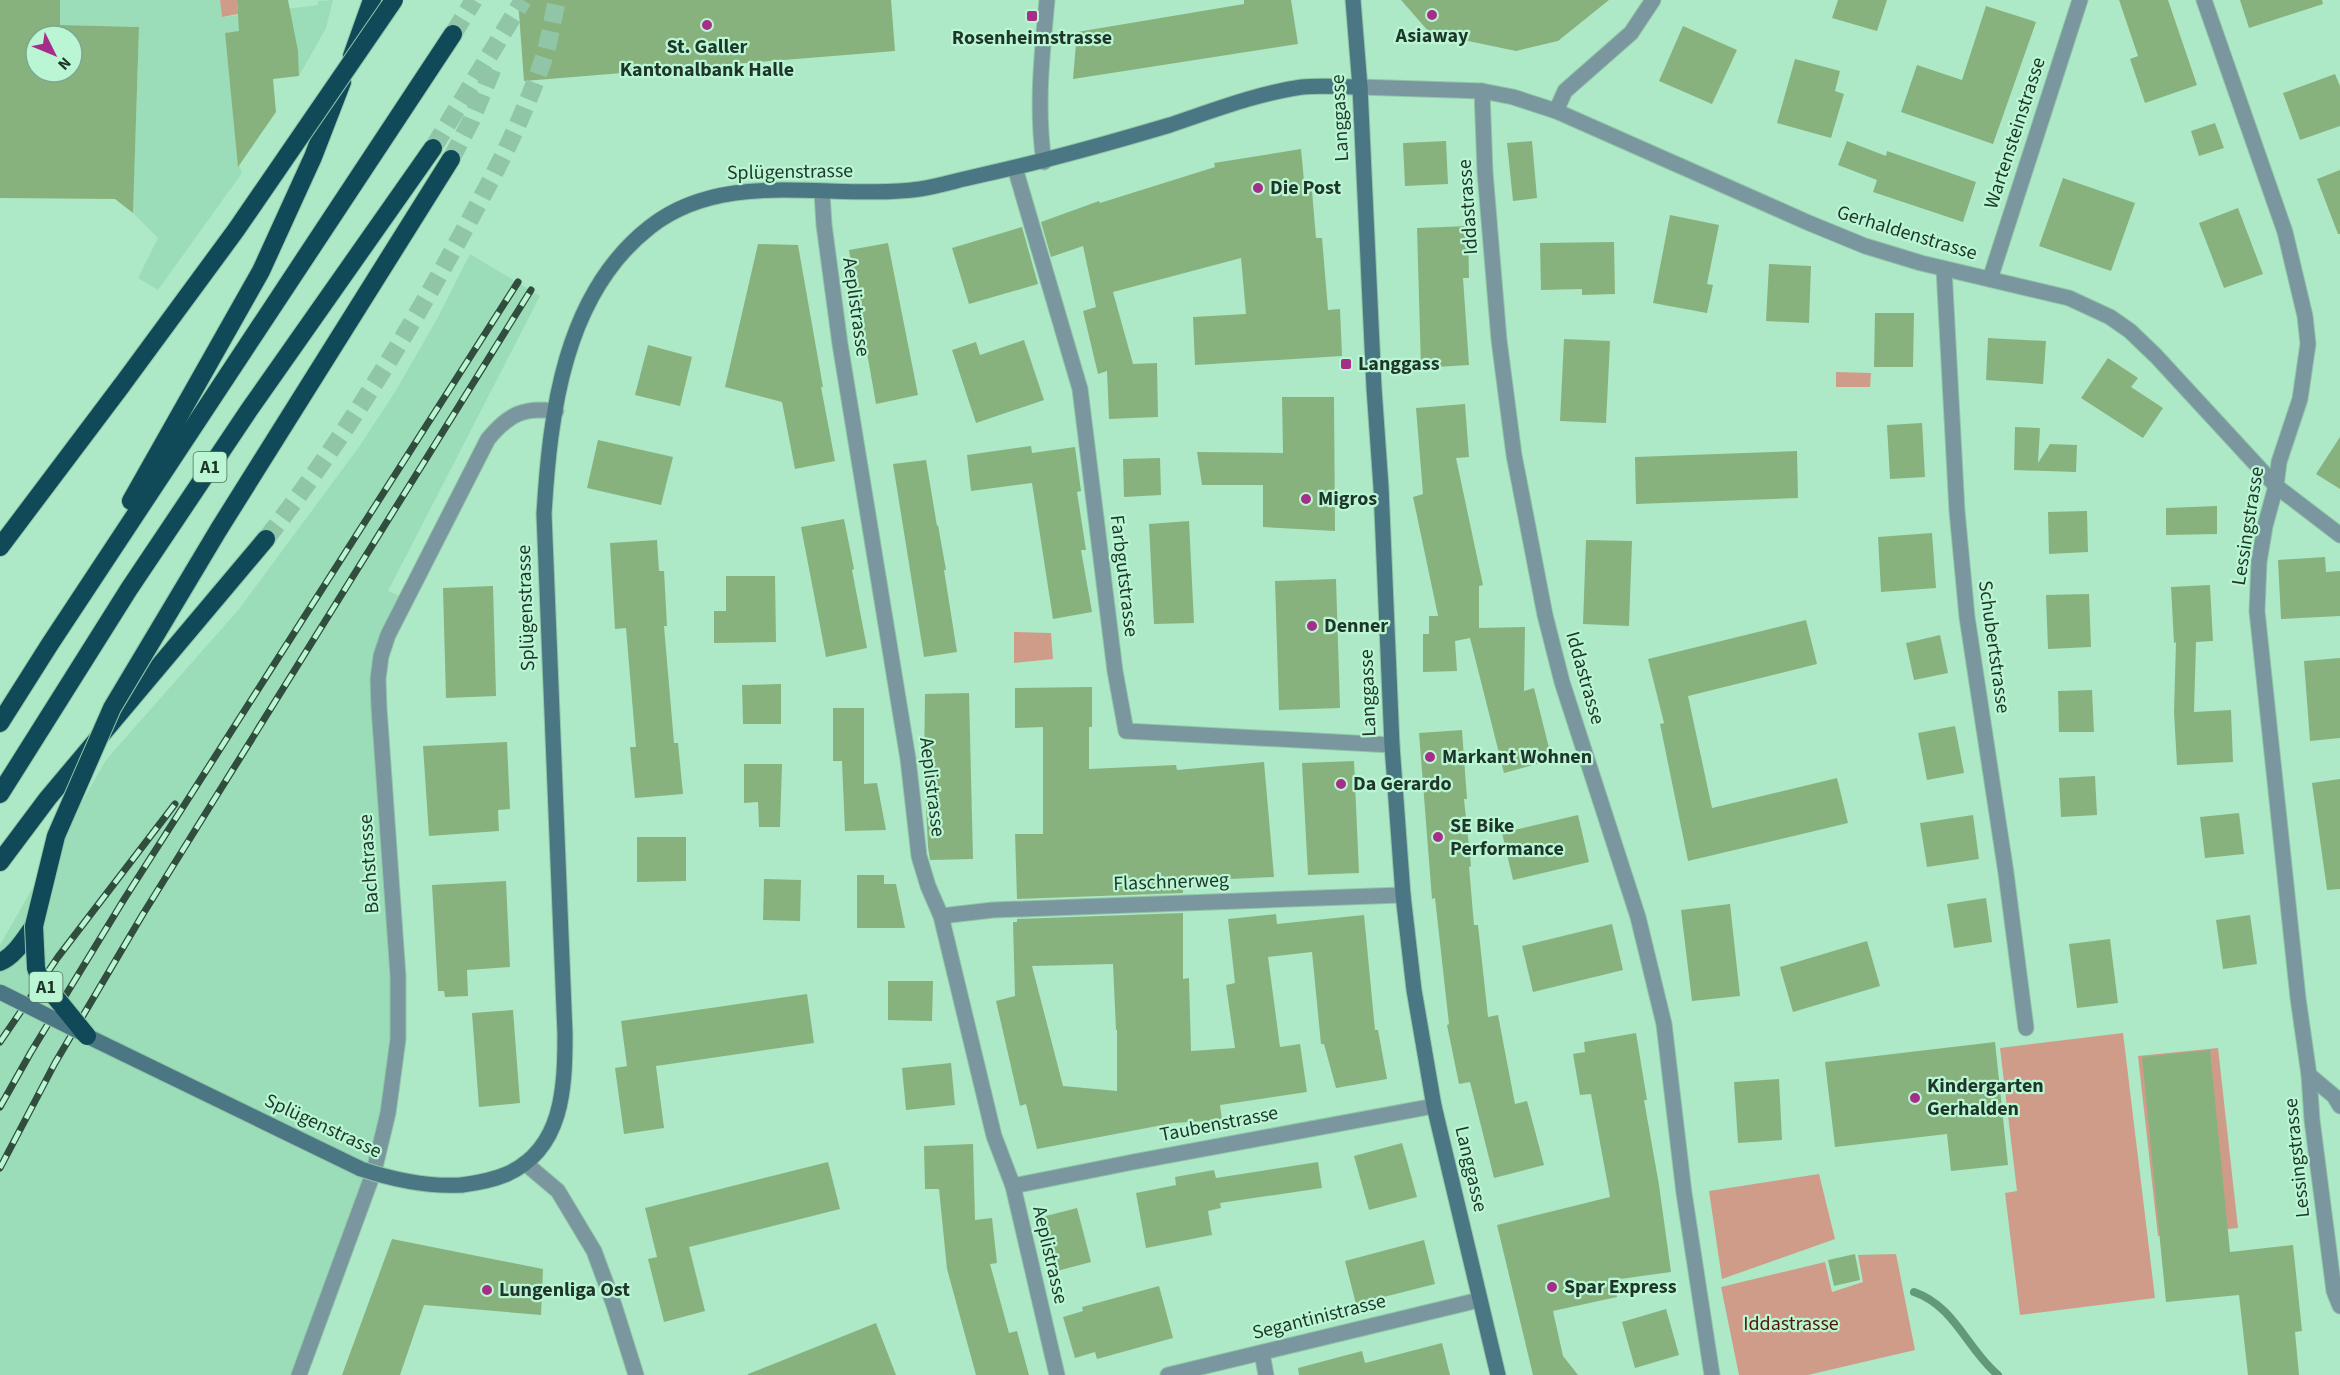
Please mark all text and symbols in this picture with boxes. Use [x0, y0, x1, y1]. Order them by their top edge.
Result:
marker: Asiaway [1425, 8, 1439, 22]
marker: Rosenheimstrasse [1025, 9, 1039, 23]
marker: St. Galler Kantonalbank Halle [700, 18, 714, 32]
place label: Asiaway [1395, 22, 1469, 50]
north arrow [24, 24, 84, 84]
place label: Rosenheimstrasse [952, 24, 1112, 52]
place label: St. Galler Kantonalbank Halle [620, 33, 794, 84]
text: N [53, 52, 76, 75]
street label: Wartensteinstrasse [1977, 53, 2053, 212]
street label: Langgasse [1324, 74, 1356, 162]
street label: Splügenstrasse [727, 157, 854, 187]
street label: Iddastrasse [1451, 158, 1485, 256]
place label: Die Post [1270, 174, 1342, 202]
marker: Die Post [1251, 181, 1265, 195]
street label: Gerhaldenstrasse [1833, 198, 1981, 268]
street label: Aeplistrasse [835, 256, 877, 358]
place label: Langgass [1358, 350, 1440, 378]
marker: Langgass [1339, 357, 1353, 371]
road number: A1 [194, 452, 226, 482]
street label: Lessingstrasse [2225, 464, 2271, 587]
place label: Migros [1318, 485, 1377, 513]
marker: Migros [1299, 492, 1313, 506]
street label: Farbgutstrasse [1103, 513, 1145, 639]
street label: Splügenstrasse [510, 544, 542, 672]
street label: Schubertstrasse [1971, 579, 2017, 715]
place label: Denner [1324, 612, 1388, 640]
marker: Denner [1305, 619, 1319, 633]
street label: Iddastrasse [1558, 628, 1612, 728]
street label: Langgasse [1352, 649, 1384, 737]
street label: Aeplistrasse [912, 736, 952, 838]
place label: Markant Wohnen [1442, 743, 1592, 771]
marker: Markant Wohnen [1423, 750, 1437, 764]
place label: Da Gerardo [1353, 770, 1452, 798]
marker: Da Gerardo [1334, 777, 1348, 791]
place label: SE Bike Performance [1450, 812, 1564, 863]
street label: Bachstrasse [352, 813, 386, 915]
marker: SE Bike Performance [1431, 830, 1445, 844]
street label: Flaschnerweg [1113, 866, 1229, 898]
road number: A1 [30, 972, 63, 1002]
place label: Kindergarten Gerhalden [1927, 1072, 2044, 1123]
street label: Splügenstrasse [260, 1087, 386, 1165]
marker: Kindergarten Gerhalden [1908, 1091, 1922, 1105]
street label: Lessingstrasse [2277, 1097, 2317, 1219]
street label: Taubenstrasse [1157, 1099, 1281, 1149]
street label: Langgasse [1448, 1123, 1494, 1215]
street label: Aeplistrasse [1025, 1203, 1075, 1307]
place label: Spar Express [1564, 1273, 1677, 1301]
place label: Lungenliga Ost [499, 1276, 630, 1304]
marker: Spar Express [1545, 1280, 1559, 1294]
marker: Lungenliga Ost [480, 1283, 494, 1297]
street label: Segantinistrasse [1249, 1287, 1389, 1347]
park label: Iddastrasse [1743, 1310, 1839, 1338]

